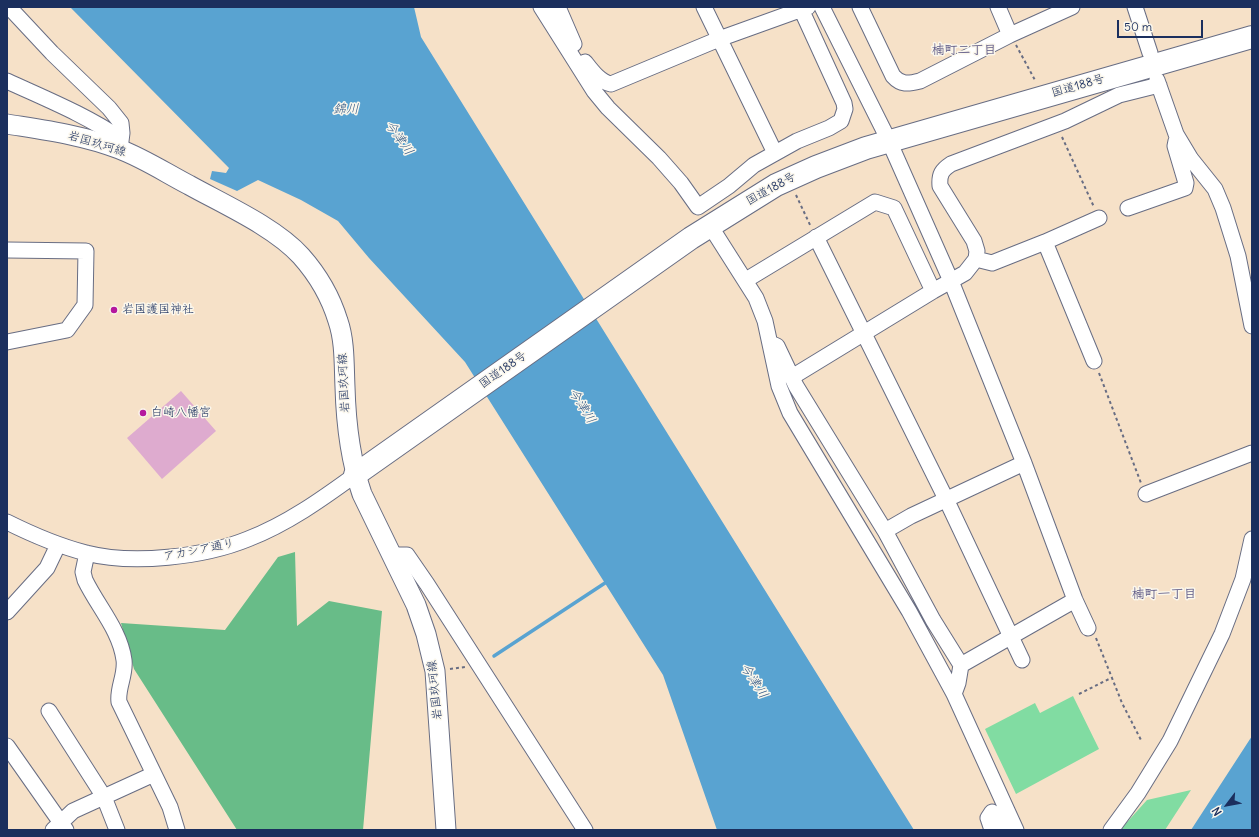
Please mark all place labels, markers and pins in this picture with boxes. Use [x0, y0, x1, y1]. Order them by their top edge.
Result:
place label: 岩国護国神社 [122, 303, 194, 317]
marker: 岩国護国神社 [109, 305, 119, 315]
place label: 白崎八幡宮 [151, 406, 211, 420]
marker: 白崎八幡宮 [138, 408, 148, 418]

